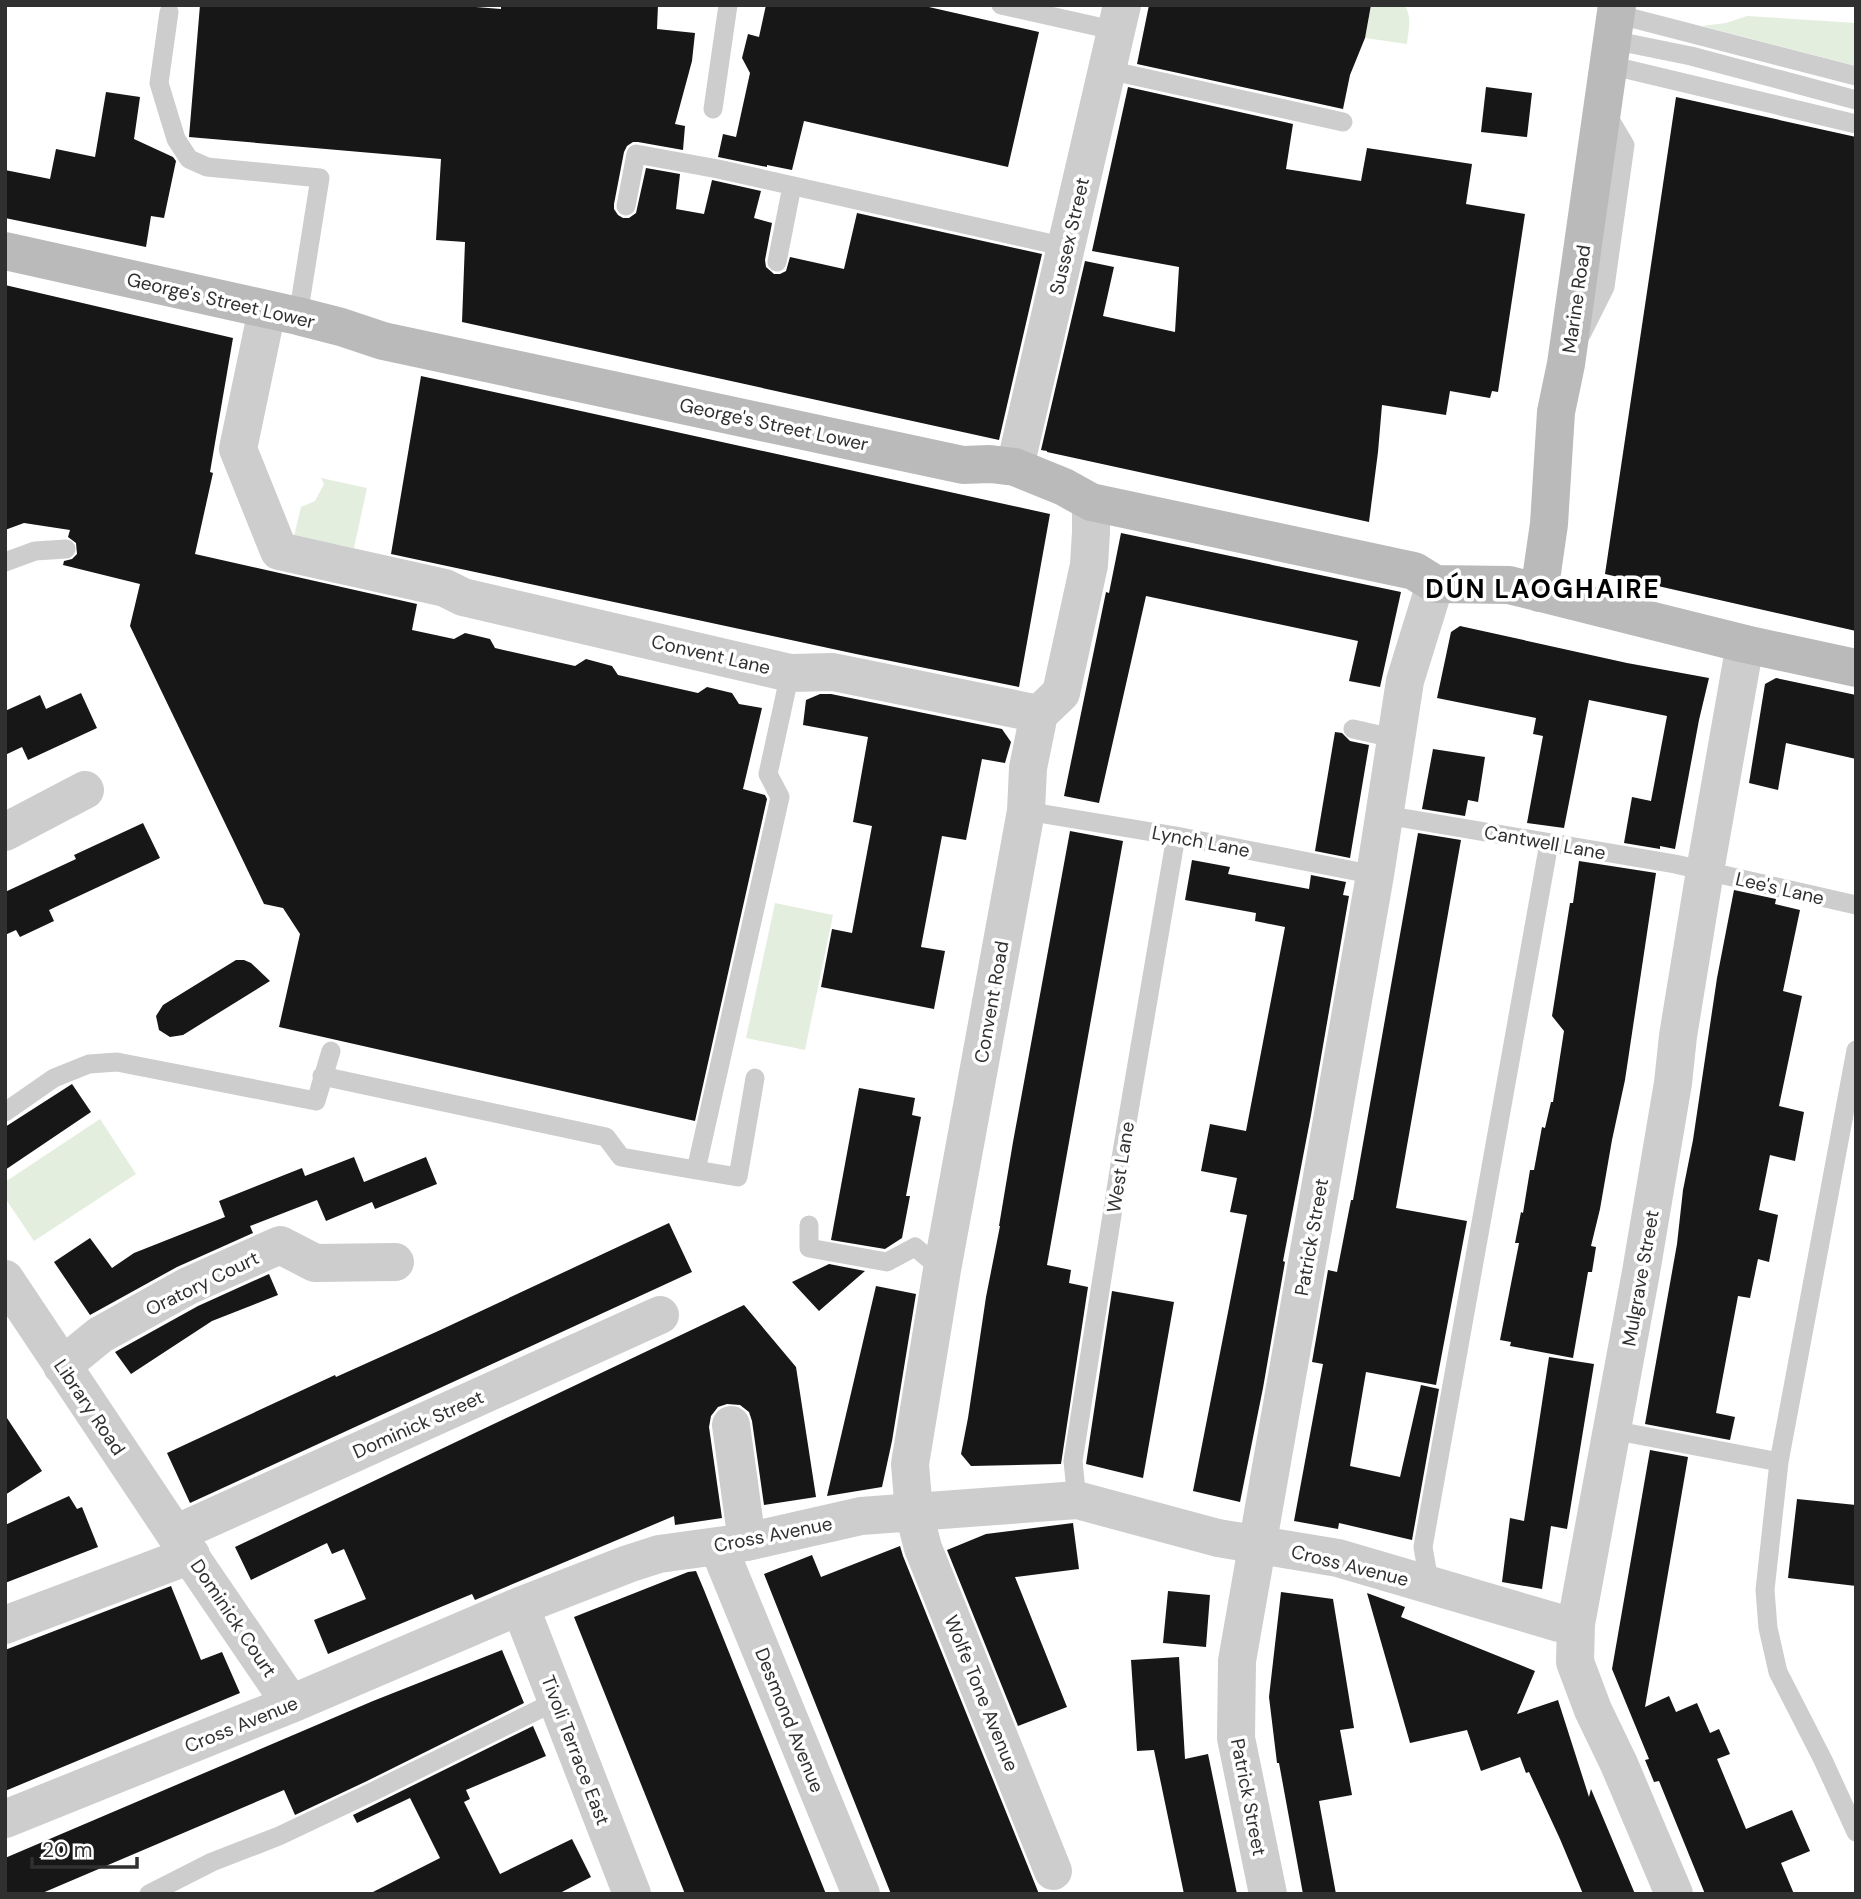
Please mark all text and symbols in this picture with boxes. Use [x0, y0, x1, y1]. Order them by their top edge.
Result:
street label: Sussex Street [1044, 175, 1095, 297]
street label: Marine Road [1557, 243, 1596, 355]
street label: George's Street Lower [124, 267, 317, 334]
street label: George's Street Lower [677, 392, 871, 457]
district label: DÚN LAOGHAIRE [1425, 572, 1661, 606]
street label: Convent Lane [649, 629, 773, 680]
street label: Lynch Lane [1150, 820, 1252, 863]
street label: Cantwell Lane [1482, 820, 1608, 865]
street label: Lee's Lane [1733, 866, 1827, 911]
street label: Convent Road [968, 939, 1015, 1065]
street label: West Lane [1101, 1120, 1140, 1214]
street label: Patrick Street [1289, 1176, 1334, 1298]
street label: Mulgrave Street [1616, 1208, 1665, 1348]
street label: Oratory Court [141, 1245, 263, 1322]
street label: Library Road [48, 1354, 131, 1460]
street label: Dominick Street [349, 1384, 488, 1464]
street label: Cross Avenue [712, 1511, 835, 1558]
street label: Cross Avenue [1289, 1539, 1411, 1592]
street label: Dominick Court [185, 1554, 282, 1682]
street label: Wolfe Tone Avenue [939, 1611, 1024, 1775]
street label: Desmond Avenue [749, 1644, 830, 1796]
street label: Tivoli Terrace East [535, 1672, 616, 1829]
street label: Cross Avenue [181, 1690, 302, 1759]
street label: Patrick Street [1225, 1736, 1272, 1858]
scale bar [32, 1826, 136, 1870]
text: 20 m [42, 1836, 93, 1864]

